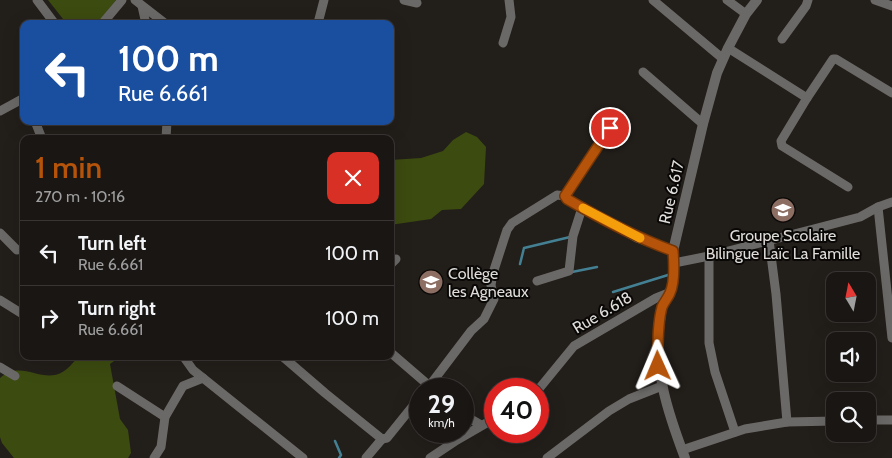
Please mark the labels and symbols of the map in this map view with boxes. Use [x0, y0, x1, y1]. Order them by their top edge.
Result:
pin [589, 107, 631, 149]
street label: Rue 6.617 [655, 159, 688, 226]
school or university icon: Groupe Scolaire Bilingue Laïc La Famille [770, 197, 796, 223]
place label: Groupe Scolaire Bilingue Laïc La Famille [706, 226, 860, 263]
place label: Collège les Agneaux [448, 264, 529, 301]
school or university icon: Collège les Agneaux [418, 269, 444, 295]
north arrow [826, 272, 876, 322]
street label: Rue 6.618 [569, 287, 635, 338]
position arrow [631, 339, 683, 391]
speed limit sign: 40 [484, 378, 549, 443]

